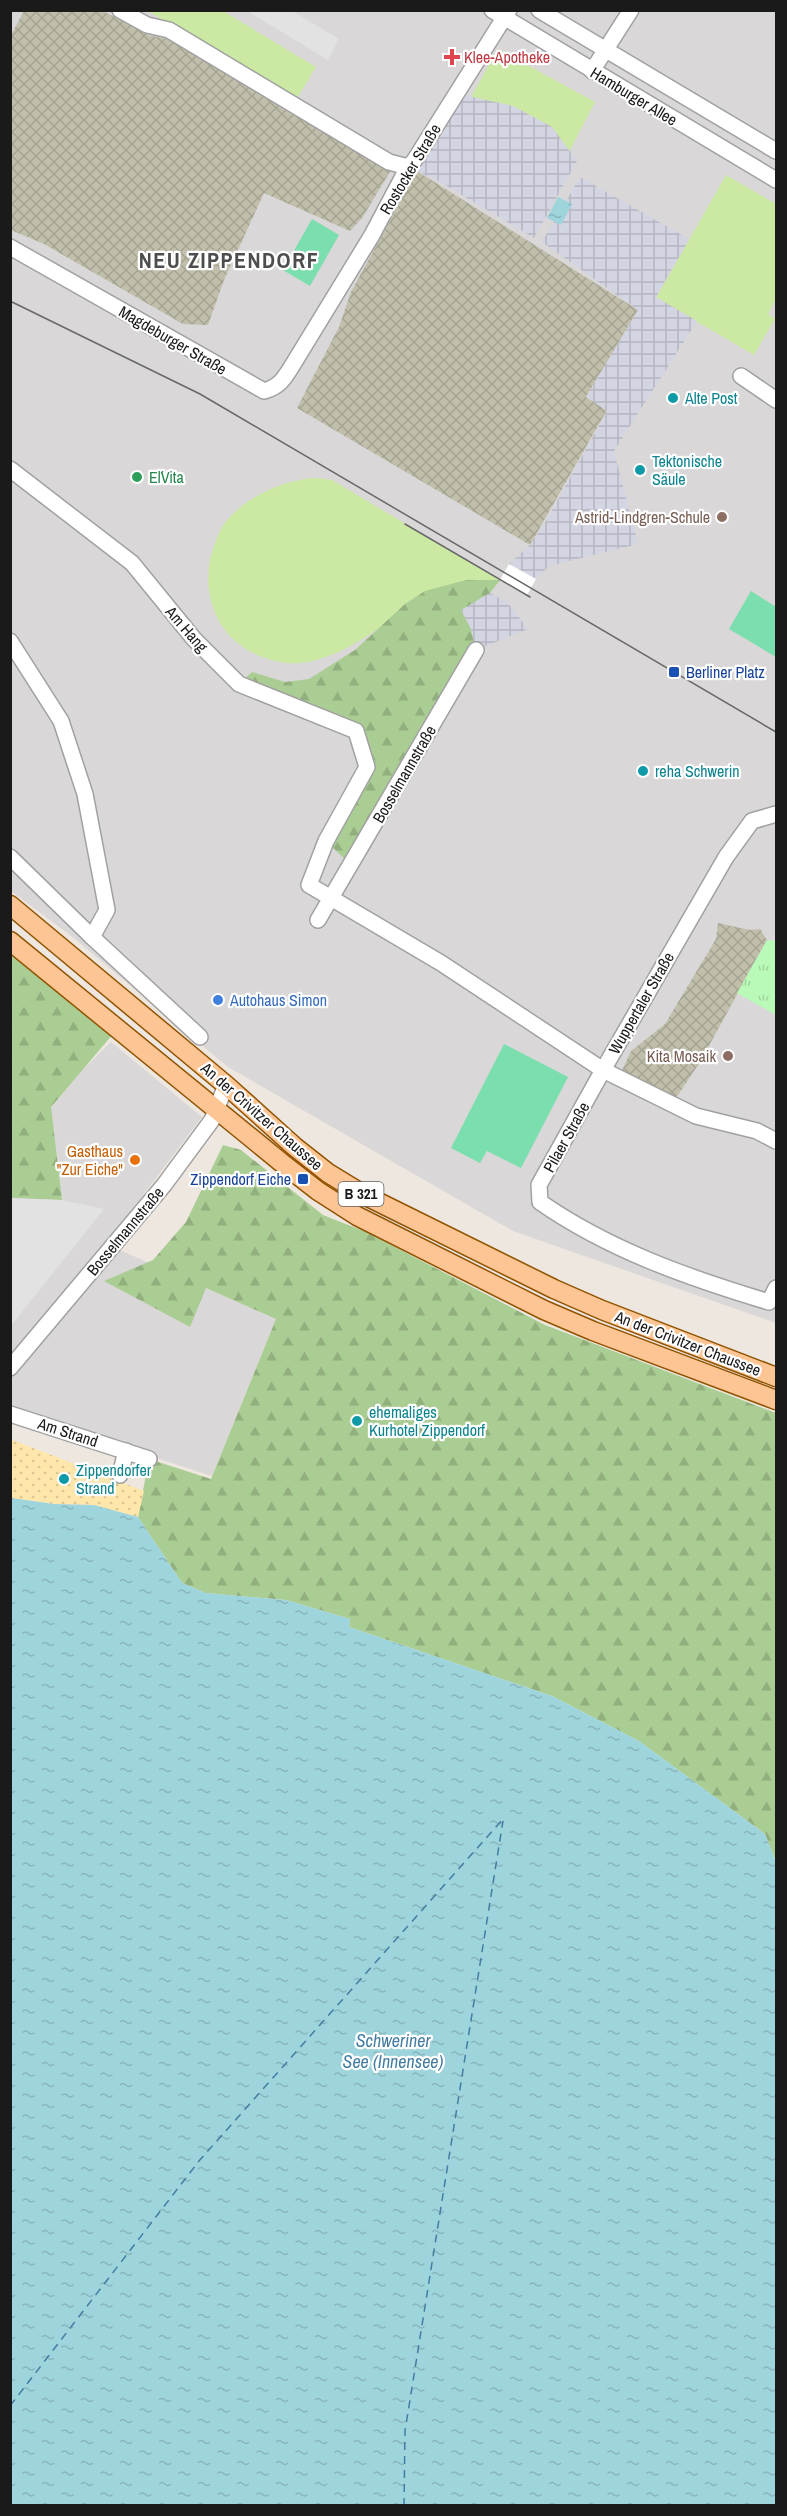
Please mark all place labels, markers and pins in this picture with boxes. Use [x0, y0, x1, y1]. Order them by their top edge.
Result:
place label: Klee-Apotheke [464, 46, 550, 68]
marker: Klee-Apotheke [445, 50, 459, 64]
place label: Alte Post [684, 387, 738, 409]
marker: Alte Post [666, 391, 680, 405]
place label: Tektonische Säule [652, 450, 722, 490]
marker: Tektonische Säule [633, 463, 647, 477]
place label: El´Vita [149, 466, 184, 488]
marker: El´Vita [130, 470, 144, 484]
place label: Astrid-Lindgren-Schule [574, 506, 710, 528]
marker: Astrid-Lindgren-Schule [715, 510, 729, 524]
place label: Berliner Platz [686, 661, 765, 683]
marker: Berliner Platz [667, 665, 681, 679]
place label: reha Schwerin [655, 760, 740, 782]
marker: reha Schwerin [636, 764, 650, 778]
place label: Autohaus Simon [229, 989, 327, 1011]
marker: Autohaus Simon [211, 993, 225, 1007]
place label: Kita Mosaik [647, 1045, 716, 1067]
marker: Kita Mosaik [721, 1049, 735, 1063]
place label: Gasthaus "Zur Eiche" [57, 1140, 123, 1180]
marker: Gasthaus "Zur Eiche" [128, 1153, 142, 1167]
place label: Zippendorf Eiche [190, 1168, 291, 1190]
marker: Zippendorf Eiche [296, 1172, 310, 1186]
place label: ehemaliges Kurhotel Zippendorf [369, 1401, 485, 1441]
marker: ehemaliges Kurhotel Zippendorf [350, 1414, 364, 1428]
place label: Zippendorfer Strand [76, 1459, 152, 1499]
marker: Zippendorfer Strand [57, 1472, 71, 1486]

